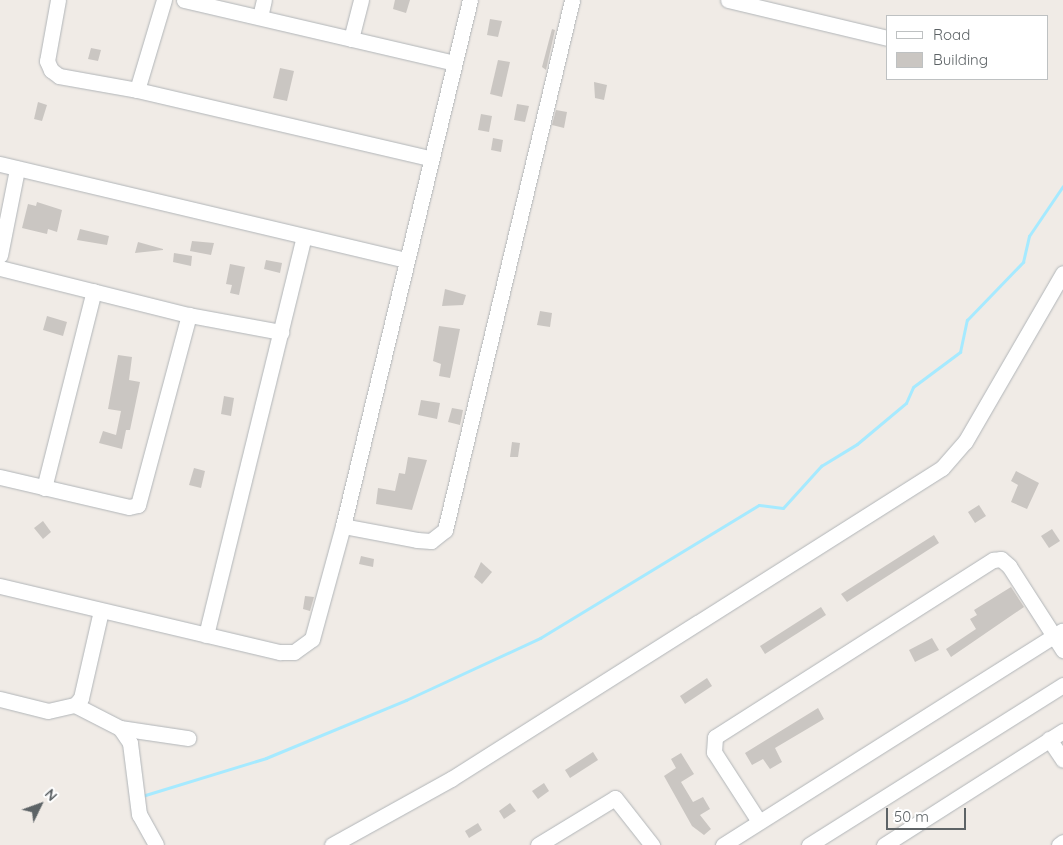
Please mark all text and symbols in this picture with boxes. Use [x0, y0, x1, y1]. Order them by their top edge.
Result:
legend [886, 15, 1048, 80]
text: Road [933, 25, 970, 44]
text: Building [933, 50, 988, 69]
north arrow [15, 780, 65, 830]
text: N [41, 785, 61, 805]
scale bar [888, 798, 968, 830]
text: 50 m [894, 807, 929, 826]

